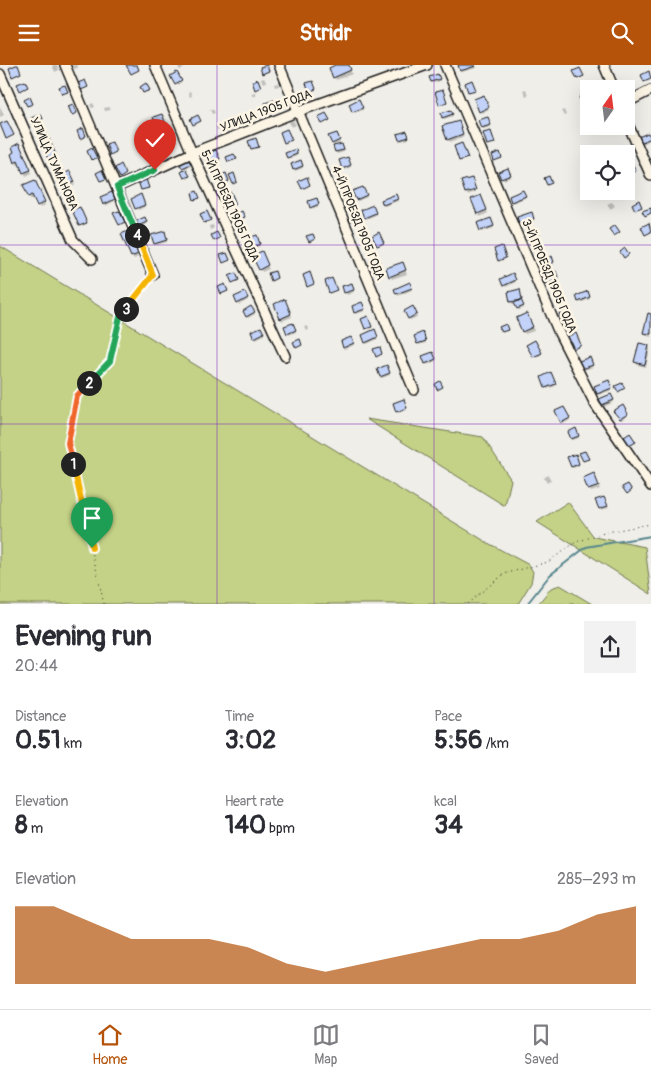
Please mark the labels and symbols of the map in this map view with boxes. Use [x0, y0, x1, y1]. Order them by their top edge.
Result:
north arrow [580, 80, 635, 135]
street label: УЛИЦА 1905 ГОДА [218, 87, 314, 135]
street label: УЛИЦА ТУМАНОВА [27, 115, 81, 213]
pin [134, 119, 176, 170]
street label: 5-Й ПРОЕЗД 1905 ГОДА [197, 148, 263, 265]
street label: 4-Й ПРОЕЗД 1905 ГОДА [328, 163, 388, 283]
street label: 3-Й ПРОЕЗД 1905 ГОДА [518, 217, 580, 335]
pin: 4 [124, 223, 150, 247]
pin: 3 [114, 297, 138, 321]
pin: 2 [76, 371, 102, 395]
pin: 1 [60, 451, 86, 477]
pin [71, 497, 113, 548]

